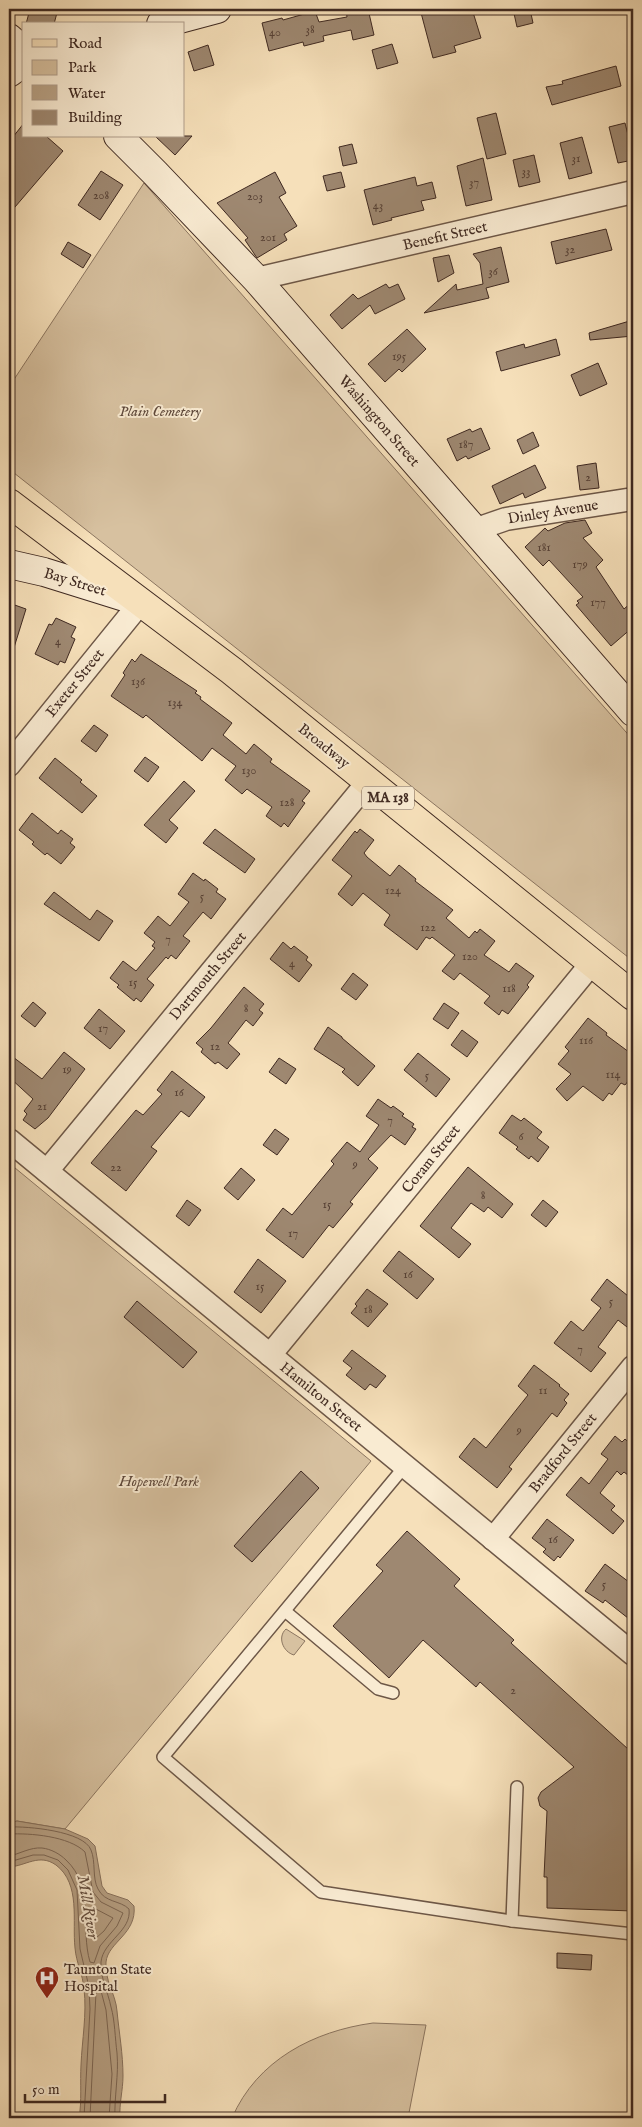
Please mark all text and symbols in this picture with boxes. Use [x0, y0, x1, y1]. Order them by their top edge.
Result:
legend [22, 22, 185, 138]
house number: 38 [305, 22, 315, 37]
house number: 40 [269, 25, 281, 40]
text: Road [68, 34, 103, 53]
text: Park [68, 58, 98, 77]
text: Water [68, 84, 106, 103]
text: Building [68, 108, 123, 127]
house number: 31 [572, 151, 580, 166]
house number: 33 [522, 164, 530, 179]
house number: 37 [469, 175, 479, 190]
house number: 208 [93, 188, 109, 203]
house number: 203 [247, 189, 263, 204]
house number: 43 [373, 198, 383, 213]
street label: Benefit Street [401, 217, 489, 255]
house number: 201 [260, 230, 276, 245]
house number: 32 [565, 242, 575, 257]
house number: 36 [488, 264, 499, 279]
house number: 195 [392, 349, 407, 364]
street label: Washington Street [334, 371, 424, 471]
park label: Plain Cemetery [119, 402, 201, 421]
house number: 187 [459, 437, 473, 452]
house number: 2 [585, 470, 591, 485]
street label: Dinley Avenue [506, 495, 600, 529]
house number: 181 [537, 540, 551, 555]
house number: 179 [572, 557, 588, 572]
street label: Bay Street [42, 564, 108, 600]
house number: 177 [590, 595, 606, 610]
house number: 4 [55, 634, 61, 649]
street label: Exeter Street [42, 645, 108, 721]
house number: 136 [131, 674, 146, 689]
house number: 134 [168, 695, 183, 710]
street label: Broadway [294, 719, 354, 773]
house number: 130 [242, 763, 257, 778]
road number: MA 138 [362, 786, 414, 810]
house number: 128 [280, 795, 295, 810]
house number: 124 [385, 883, 401, 898]
house number: 5 [200, 889, 205, 904]
house number: 122 [420, 920, 436, 935]
street label: Dartmouth Street [165, 928, 251, 1024]
house number: 7 [165, 932, 171, 947]
house number: 120 [462, 949, 478, 964]
house number: 4 [289, 956, 295, 971]
house number: 15 [129, 975, 138, 990]
house number: 118 [502, 981, 516, 996]
house number: 8 [244, 1001, 249, 1016]
house number: 17 [98, 1021, 108, 1036]
house number: 116 [579, 1033, 594, 1048]
house number: 12 [210, 1039, 220, 1054]
house number: 19 [62, 1062, 72, 1077]
house number: 114 [606, 1067, 621, 1082]
house number: 5 [425, 1068, 430, 1083]
house number: 16 [174, 1085, 185, 1100]
house number: 21 [37, 1099, 47, 1114]
house number: 7 [387, 1113, 393, 1128]
street label: Coram Street [398, 1121, 464, 1197]
house number: 6 [518, 1129, 524, 1144]
house number: 9 [351, 1157, 358, 1172]
house number: 22 [110, 1160, 122, 1175]
house number: 8 [481, 1188, 486, 1203]
house number: 15 [323, 1197, 332, 1212]
house number: 17 [288, 1226, 298, 1241]
house number: 16 [403, 1267, 414, 1282]
house number: 15 [256, 1279, 265, 1294]
house number: 5 [609, 1294, 614, 1309]
house number: 18 [363, 1302, 373, 1317]
house number: 7 [577, 1342, 583, 1357]
street label: Hamilton Street [276, 1358, 366, 1436]
house number: 11 [539, 1383, 547, 1398]
street label: Bradford Street [525, 1409, 601, 1497]
house number: 9 [515, 1423, 522, 1438]
park label: Hopewell Park [118, 1472, 199, 1491]
house number: 16 [548, 1532, 559, 1547]
house number: 5 [602, 1577, 607, 1592]
house number: 2 [510, 1683, 516, 1698]
water label: Mill River [72, 1873, 103, 1942]
place label: Taunton State Hospital [64, 1960, 152, 1996]
hospital icon: Taunton State Hospital [34, 1965, 60, 1999]
scale bar [25, 2072, 165, 2104]
text: 50 m [32, 2080, 60, 2099]

